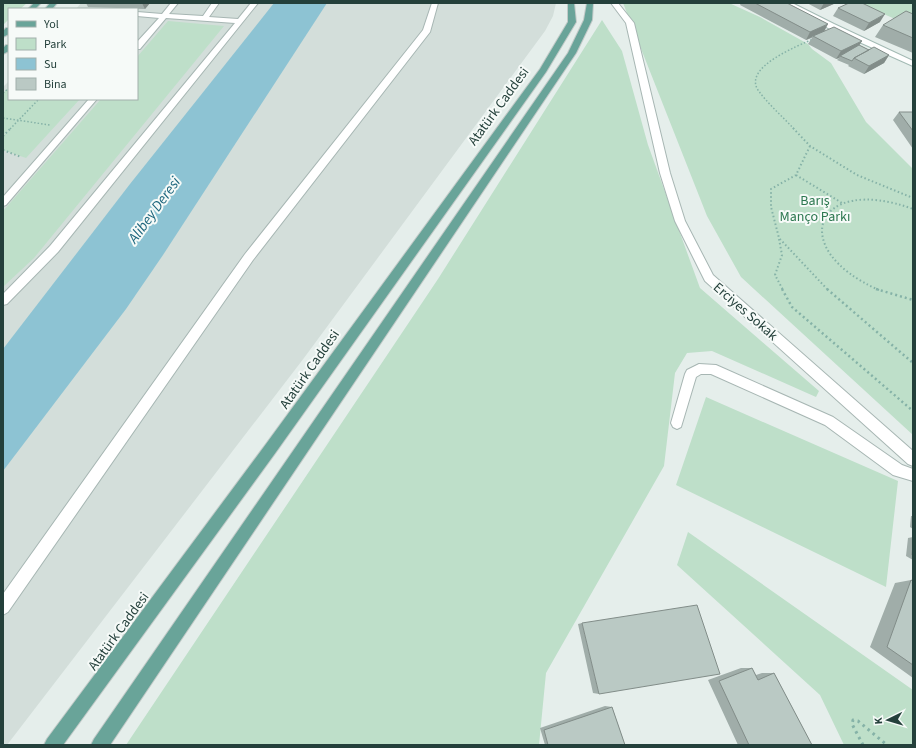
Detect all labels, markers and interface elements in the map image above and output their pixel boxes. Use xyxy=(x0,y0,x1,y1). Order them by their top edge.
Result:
legend xyxy=(8,8,138,100)
text: Yol xyxy=(43,16,59,33)
text: Park xyxy=(44,36,66,53)
text: Su xyxy=(44,56,57,73)
street label: Atatürk Caddesi xyxy=(464,63,534,150)
text: Bina xyxy=(44,76,67,93)
water label: Alibey Deresi xyxy=(123,172,186,249)
park label: Barış Manço Parkı xyxy=(780,191,851,227)
street label: Erciyes Sokak xyxy=(709,278,782,346)
street label: Atatürk Caddesi xyxy=(275,326,345,413)
street label: Atatürk Caddesi xyxy=(84,588,154,675)
north arrow xyxy=(868,700,908,740)
text: K xyxy=(871,717,886,725)

